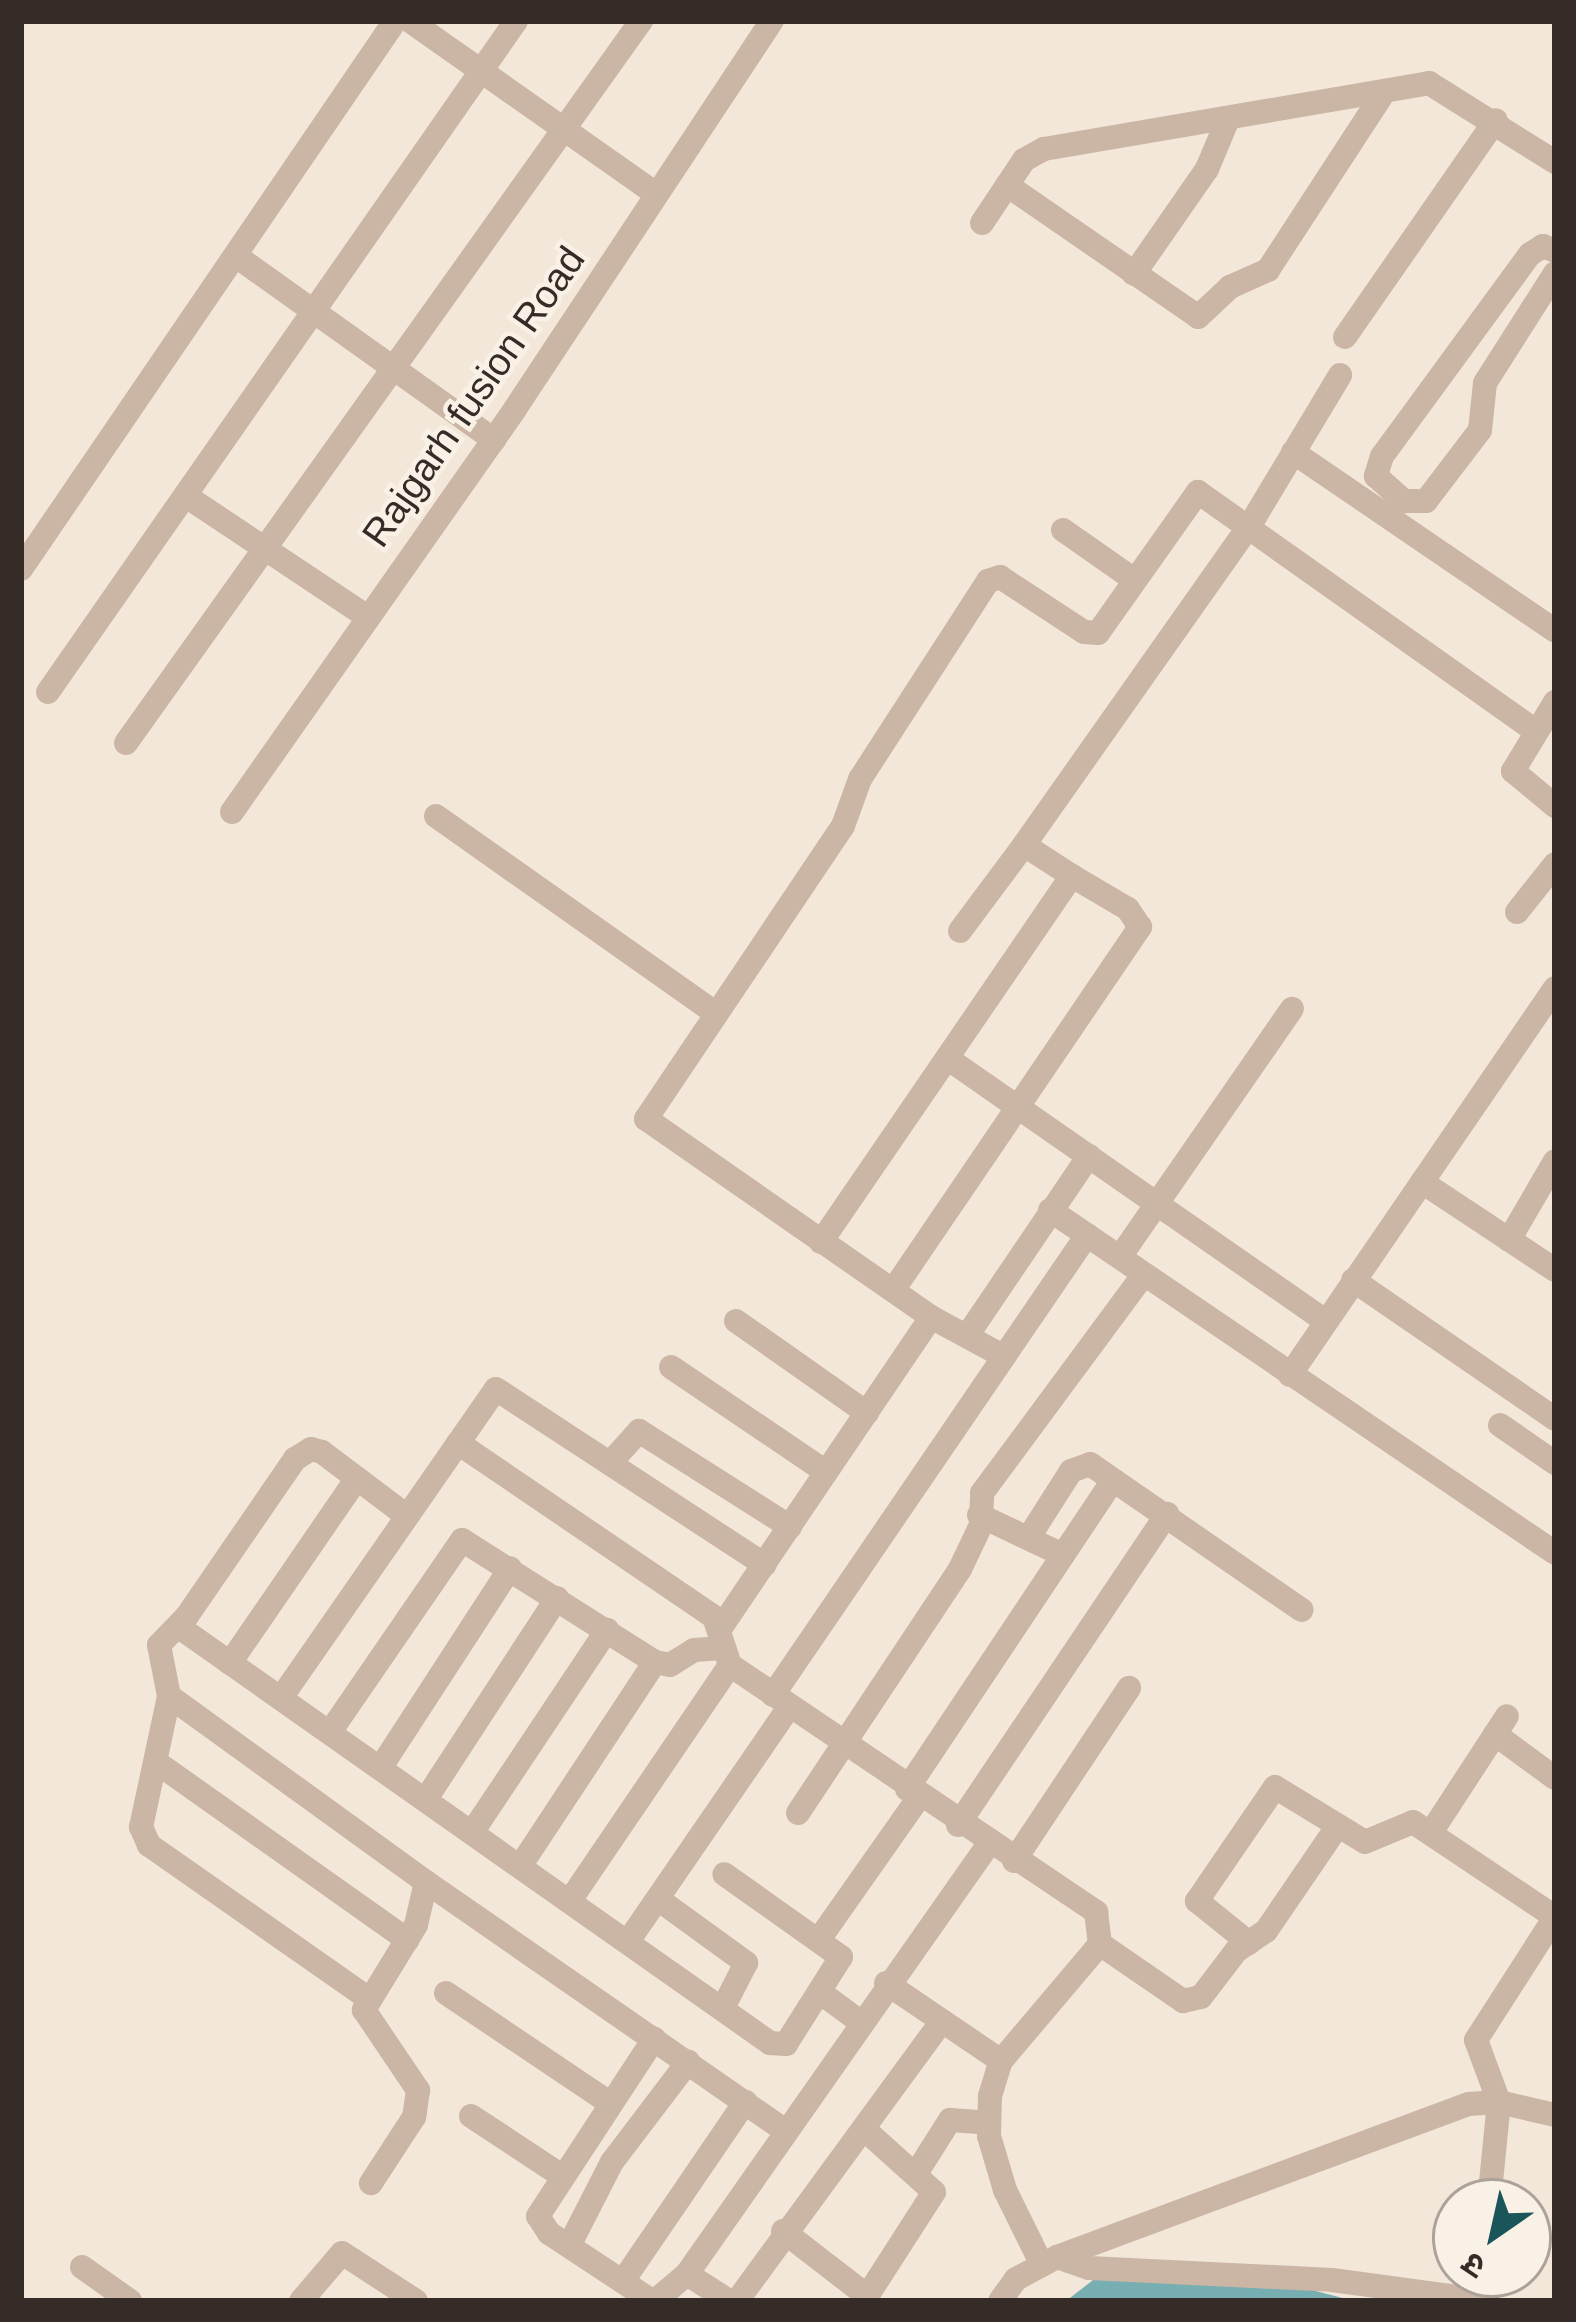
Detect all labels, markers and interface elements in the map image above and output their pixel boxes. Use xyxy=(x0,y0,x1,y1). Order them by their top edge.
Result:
street label: Rajgarh fusion Road xyxy=(353,238,595,556)
north arrow xyxy=(1432,2178,1552,2298)
text: उ xyxy=(1455,2245,1492,2287)

